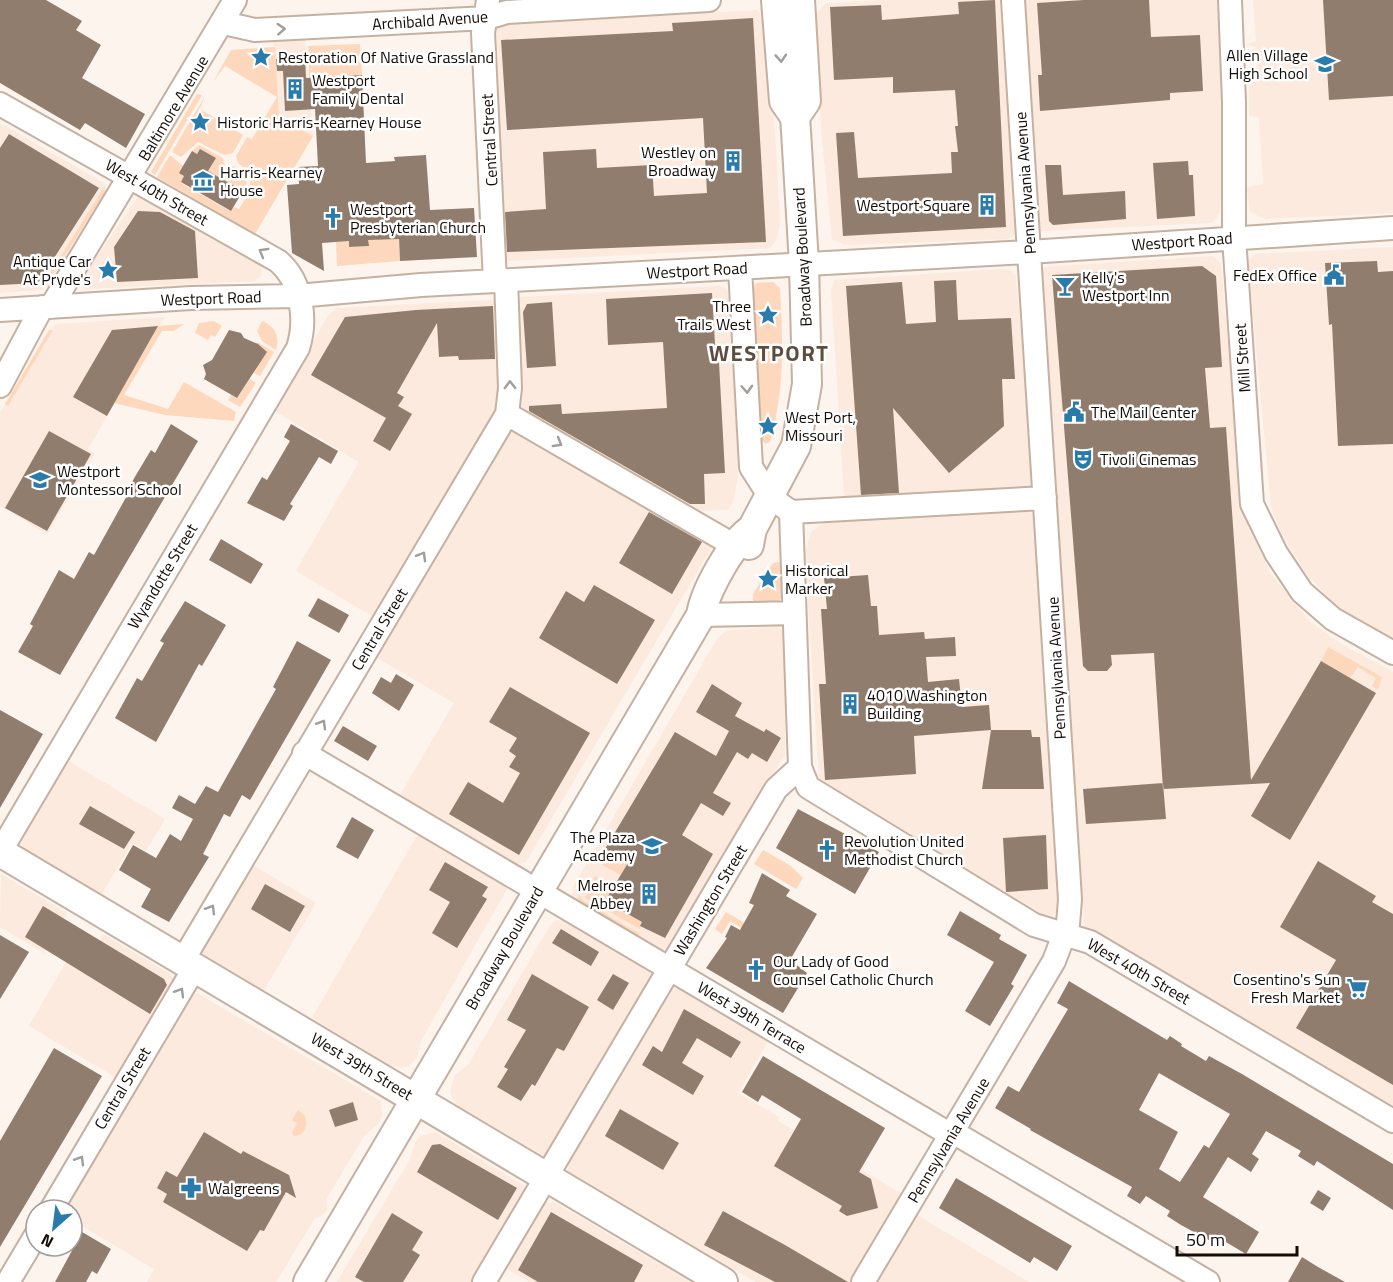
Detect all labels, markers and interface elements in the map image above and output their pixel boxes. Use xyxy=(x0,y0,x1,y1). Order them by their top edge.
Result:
street label: Archibald Avenue xyxy=(371,4,489,36)
one-way arrow xyxy=(277,22,286,35)
place label: Allen Village High School xyxy=(1226,43,1308,85)
place icon: Restoration Of Native Grassland xyxy=(249,45,273,69)
place label: Restoration Of Native Grassland xyxy=(278,45,494,69)
street label: Baltimore Avenue xyxy=(132,51,214,165)
school or university icon: Allen Village High School xyxy=(1313,52,1337,76)
one-way arrow xyxy=(774,54,787,63)
place label: Westport Family Dental xyxy=(312,68,404,110)
building icon: Westport Family Dental xyxy=(283,77,307,101)
street label: Central Street xyxy=(475,93,503,187)
place icon: Historic Harris-Kearney House xyxy=(188,110,212,134)
place label: Historic Harris-Kearney House xyxy=(217,110,421,134)
street label: Pennsylvania Avenue xyxy=(1008,111,1042,255)
place label: Westley on Broadway xyxy=(641,140,716,182)
building icon: Westley on Broadway xyxy=(721,149,745,173)
street label: West 40th Street xyxy=(101,153,213,231)
place label: Harris-Kearney House xyxy=(220,160,323,202)
museum icon: Harris-Kearney House xyxy=(191,169,215,193)
street label: Broadway Boulevard xyxy=(786,187,818,327)
place label: Westport Square xyxy=(856,193,970,217)
building icon: Westport Square xyxy=(975,193,999,217)
place label: Westport Presbyterian Church xyxy=(350,197,486,239)
church icon: Westport Presbyterian Church xyxy=(321,206,345,230)
street label: Westport Road xyxy=(1131,225,1233,257)
one-way arrow xyxy=(258,248,269,260)
place label: Antique Car At Pryde's xyxy=(13,249,91,291)
street label: Westport Road xyxy=(646,255,748,285)
place icon: Antique Car At Pryde's xyxy=(96,258,120,282)
place label: FedEx Office xyxy=(1233,263,1317,287)
public building icon: FedEx Office xyxy=(1322,263,1346,287)
place label: Kelly's Westport Inn xyxy=(1082,265,1170,307)
bar icon: Kelly's Westport Inn xyxy=(1053,274,1077,298)
street label: Westport Road xyxy=(160,284,262,312)
place label: Three Trails West xyxy=(677,294,751,336)
place icon: Three Trails West xyxy=(756,303,780,327)
street label: Mill Street xyxy=(1228,322,1256,393)
district label: WESTPORT xyxy=(709,336,829,370)
one-way arrow xyxy=(504,381,516,390)
one-way arrow xyxy=(740,385,753,394)
public building icon: The Mail Center xyxy=(1062,400,1086,424)
place label: The Mail Center xyxy=(1091,400,1197,424)
place label: West Port, Missouri xyxy=(785,405,856,447)
place icon: West Port, Missouri xyxy=(756,414,780,438)
one-way arrow xyxy=(552,436,562,447)
theatre icon: Tivoli Cinemas xyxy=(1071,447,1095,471)
place label: Tivoli Cinemas xyxy=(1100,447,1196,471)
place label: Westport Montessori School xyxy=(57,459,182,501)
school or university icon: Westport Montessori School xyxy=(28,468,52,492)
street label: Wyandotte Street xyxy=(121,518,203,633)
one-way arrow xyxy=(415,552,426,562)
place label: Historical Marker xyxy=(785,558,849,600)
place icon: Historical Marker xyxy=(756,567,780,591)
street label: Central Street xyxy=(345,583,413,675)
street label: Pennsylvania Avenue xyxy=(1040,596,1072,740)
place label: 4010 Washington Building xyxy=(867,683,987,725)
building icon: 4010 Washington Building xyxy=(838,692,862,716)
one-way arrow xyxy=(314,720,326,730)
place label: The Plaza Academy xyxy=(570,825,635,867)
place label: Revolution United Methodist Church xyxy=(844,829,964,871)
school or university icon: The Plaza Academy xyxy=(640,834,664,858)
church icon: Revolution United Methodist Church xyxy=(815,838,839,862)
street label: Washington Street xyxy=(667,840,753,960)
place label: Melrose Abbey xyxy=(578,873,632,915)
street label: Broadway Boulevard xyxy=(459,882,549,1014)
building icon: Melrose Abbey xyxy=(637,882,661,906)
one-way arrow xyxy=(204,905,216,915)
street label: West 40th Street xyxy=(1083,932,1195,1010)
place label: Our Lady of Good Counsel Catholic Church xyxy=(773,949,934,991)
church icon: Our Lady of Good Counsel Catholic Church xyxy=(744,958,768,982)
place label: Cosentino's Sun Fresh Market xyxy=(1233,967,1340,1009)
street label: West 39th Terrace xyxy=(693,975,811,1059)
supermarket icon: Cosentino's Sun Fresh Market xyxy=(1345,976,1369,1000)
one-way arrow xyxy=(172,988,184,998)
street label: West 39th Street xyxy=(306,1026,418,1106)
street label: Central Street xyxy=(88,1042,156,1134)
street label: Pennsylvania Avenue xyxy=(901,1073,995,1207)
one-way arrow xyxy=(73,1156,85,1166)
pharmacy icon: Walgreens xyxy=(179,1176,203,1200)
place label: Walgreens xyxy=(208,1176,279,1200)
north arrow xyxy=(24,1198,84,1258)
scale bar xyxy=(1177,1219,1297,1257)
text: 50 m xyxy=(1186,1226,1225,1253)
text: N xyxy=(36,1228,57,1254)

